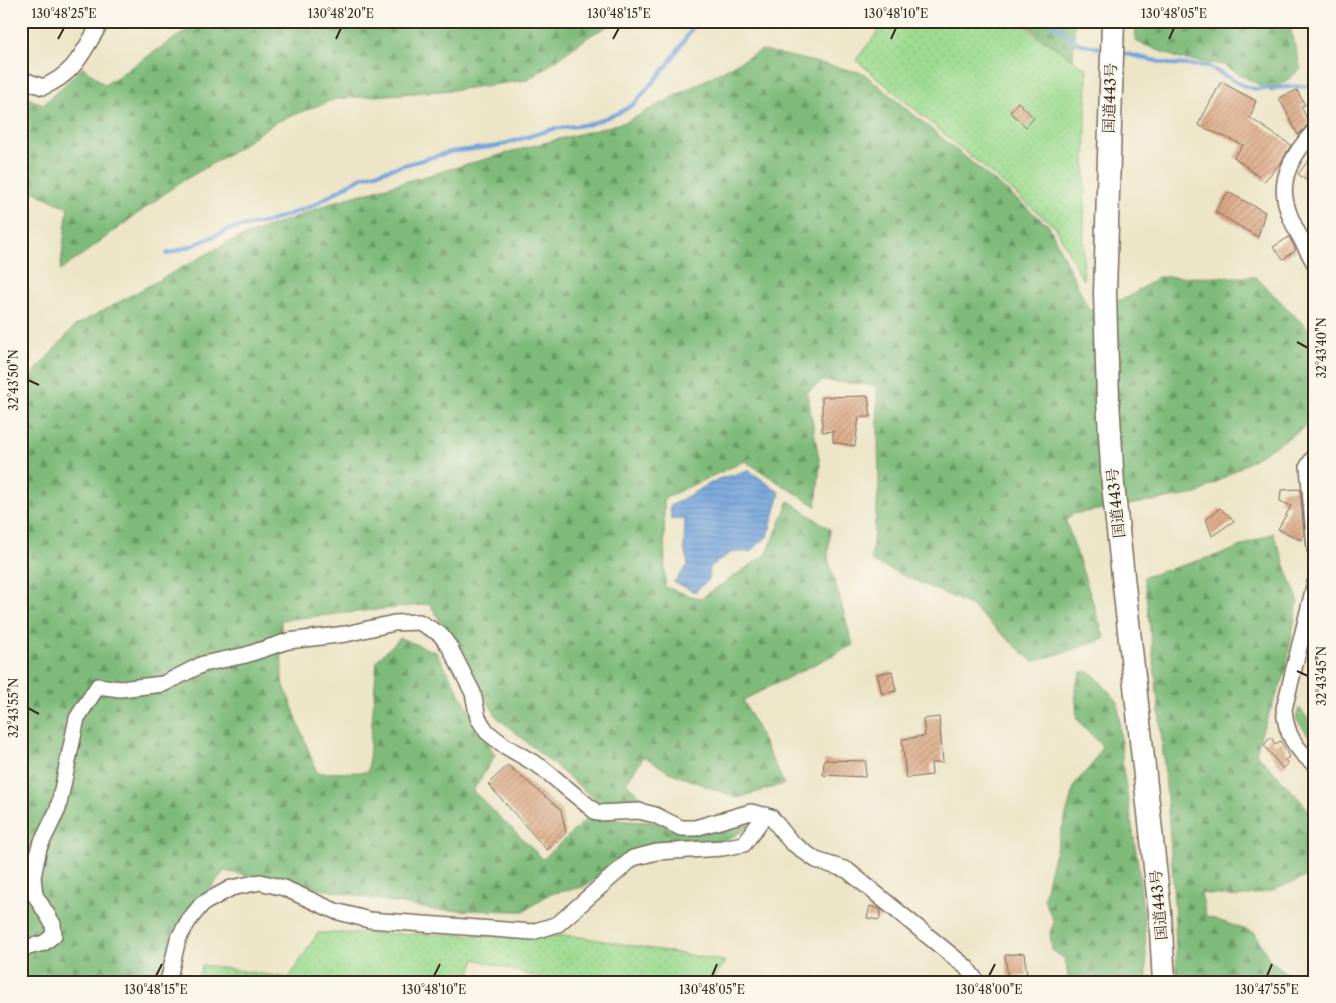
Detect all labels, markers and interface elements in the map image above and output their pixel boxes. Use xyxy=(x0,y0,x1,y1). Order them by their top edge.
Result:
text: 130°48'25"E xyxy=(31,6,97,21)
text: 130°48'20"E xyxy=(308,6,374,21)
text: 130°48'15"E xyxy=(587,6,651,21)
text: 130°48'10"E xyxy=(864,6,928,21)
text: 130°48'05"E xyxy=(1141,6,1207,21)
street label: 国道443号 xyxy=(1099,62,1120,134)
text: 32°43'40"N xyxy=(1314,317,1329,379)
text: 32°43'50"N xyxy=(6,349,21,411)
street label: 国道443号 xyxy=(1102,467,1129,539)
text: 32°43'45"N xyxy=(1314,646,1329,706)
text: 32°43'55"N xyxy=(6,678,21,738)
street label: 国道443号 xyxy=(1146,869,1171,941)
text: 130°48'15"E xyxy=(124,982,188,997)
text: 130°48'10"E xyxy=(402,982,466,997)
text: 130°48'05"E xyxy=(679,982,745,997)
text: 130°48'00"E xyxy=(956,982,1022,997)
text: 130°47'55"E xyxy=(1235,982,1299,997)

